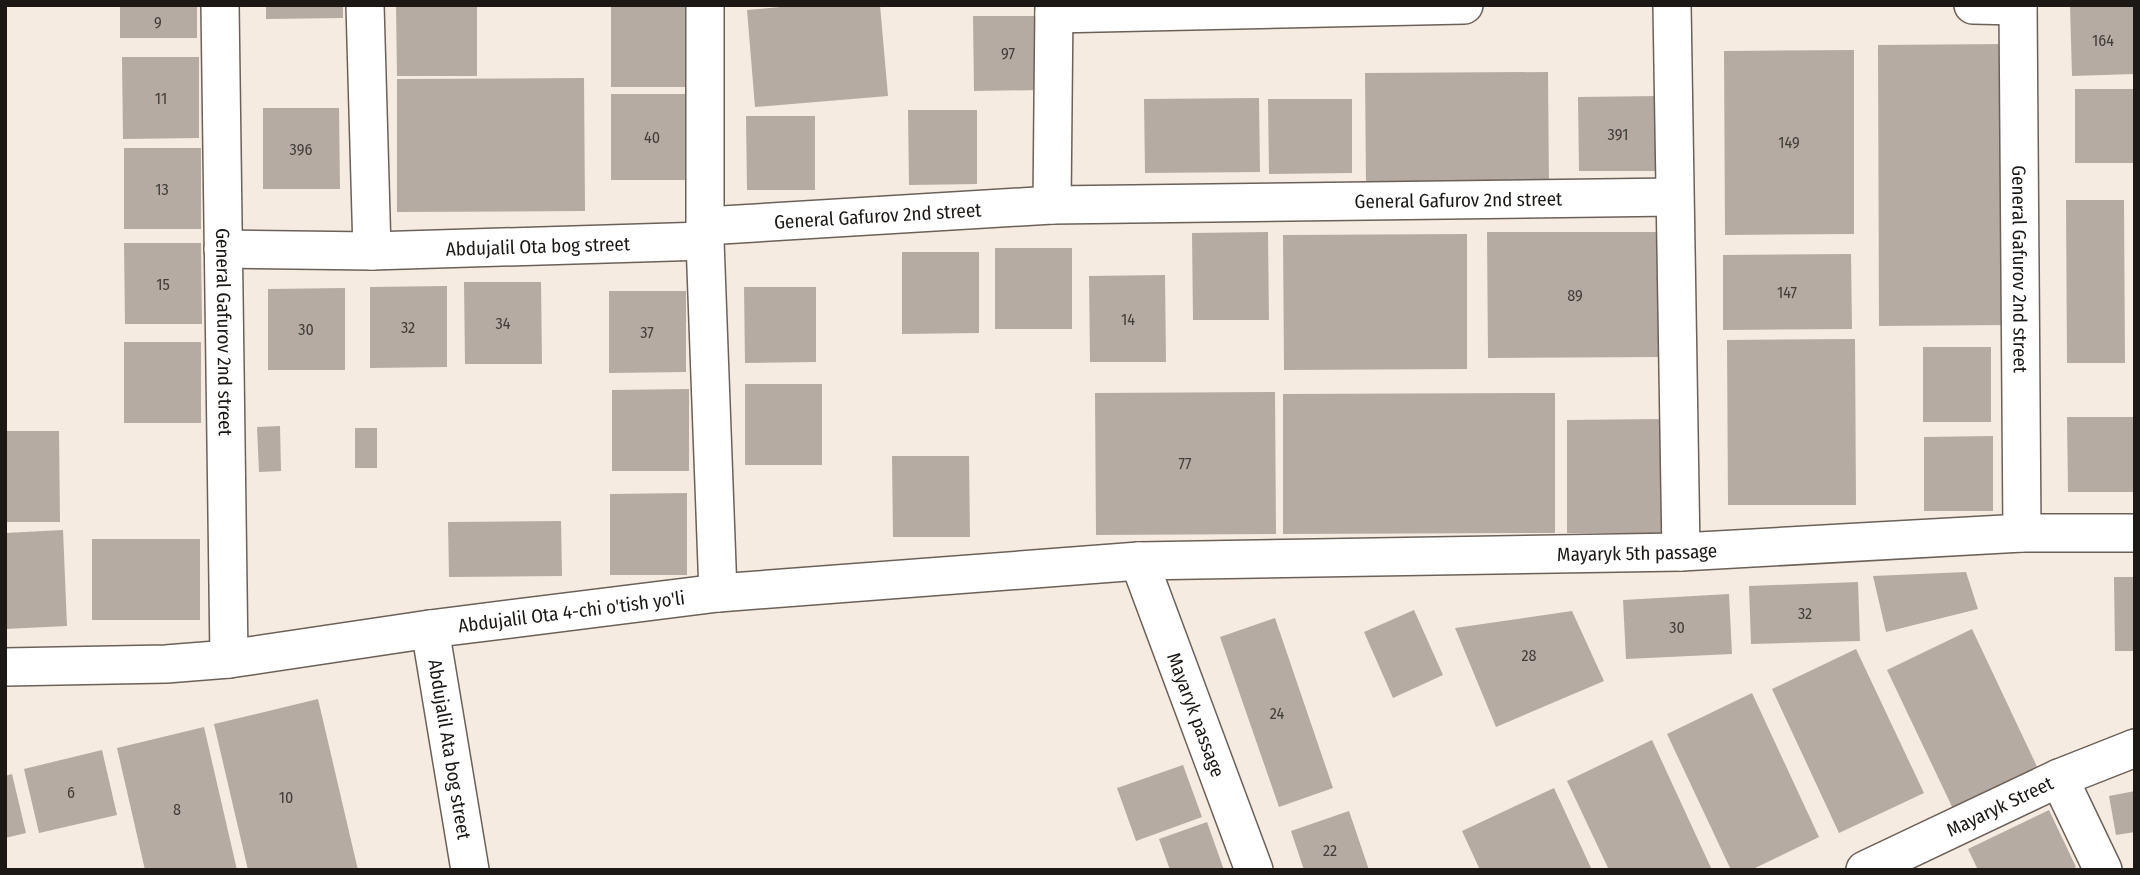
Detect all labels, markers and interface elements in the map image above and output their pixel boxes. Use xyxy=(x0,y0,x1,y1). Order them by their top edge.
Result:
house number: 9 xyxy=(154,13,162,32)
house number: 164 xyxy=(2092,31,2114,50)
house number: 97 xyxy=(1001,44,1016,63)
house number: 11 xyxy=(155,89,167,108)
house number: 391 xyxy=(1608,125,1628,144)
house number: 40 xyxy=(644,128,660,147)
house number: 149 xyxy=(1778,133,1800,152)
house number: 396 xyxy=(290,140,312,159)
street label: General Gafurov 2nd street xyxy=(2007,165,2032,374)
house number: 13 xyxy=(155,180,169,199)
street label: General Gafurov 2nd street xyxy=(1354,187,1563,213)
street label: General Gafurov 2nd street xyxy=(773,198,983,234)
street label: General Gafurov 2nd street xyxy=(211,228,237,437)
street label: Abdujalil Ota bog street xyxy=(445,232,631,261)
house number: 15 xyxy=(156,275,170,294)
house number: 147 xyxy=(1777,283,1798,302)
house number: 89 xyxy=(1567,286,1583,305)
house number: 14 xyxy=(1121,310,1135,329)
house number: 34 xyxy=(496,314,511,333)
house number: 32 xyxy=(401,318,415,337)
house number: 30 xyxy=(298,320,314,339)
house number: 37 xyxy=(640,323,654,342)
house number: 77 xyxy=(1178,454,1192,473)
street label: Mayaryk 5th passage xyxy=(1557,539,1718,566)
street label: Abdujalil Ota 4-chi o'tish yo'li xyxy=(457,586,686,637)
house number: 32 xyxy=(1798,604,1812,623)
house number: 30 xyxy=(1669,618,1685,637)
house number: 28 xyxy=(1521,646,1537,665)
street label: Mаyaryk passage xyxy=(1162,649,1229,780)
street label: Abdujalil Ata bog street xyxy=(423,658,476,842)
house number: 24 xyxy=(1270,704,1284,723)
street label: Mayaryk Street xyxy=(1943,771,2058,842)
house number: 6 xyxy=(67,783,75,802)
house number: 10 xyxy=(279,788,293,807)
house number: 8 xyxy=(173,800,181,819)
house number: 22 xyxy=(1323,841,1337,860)

